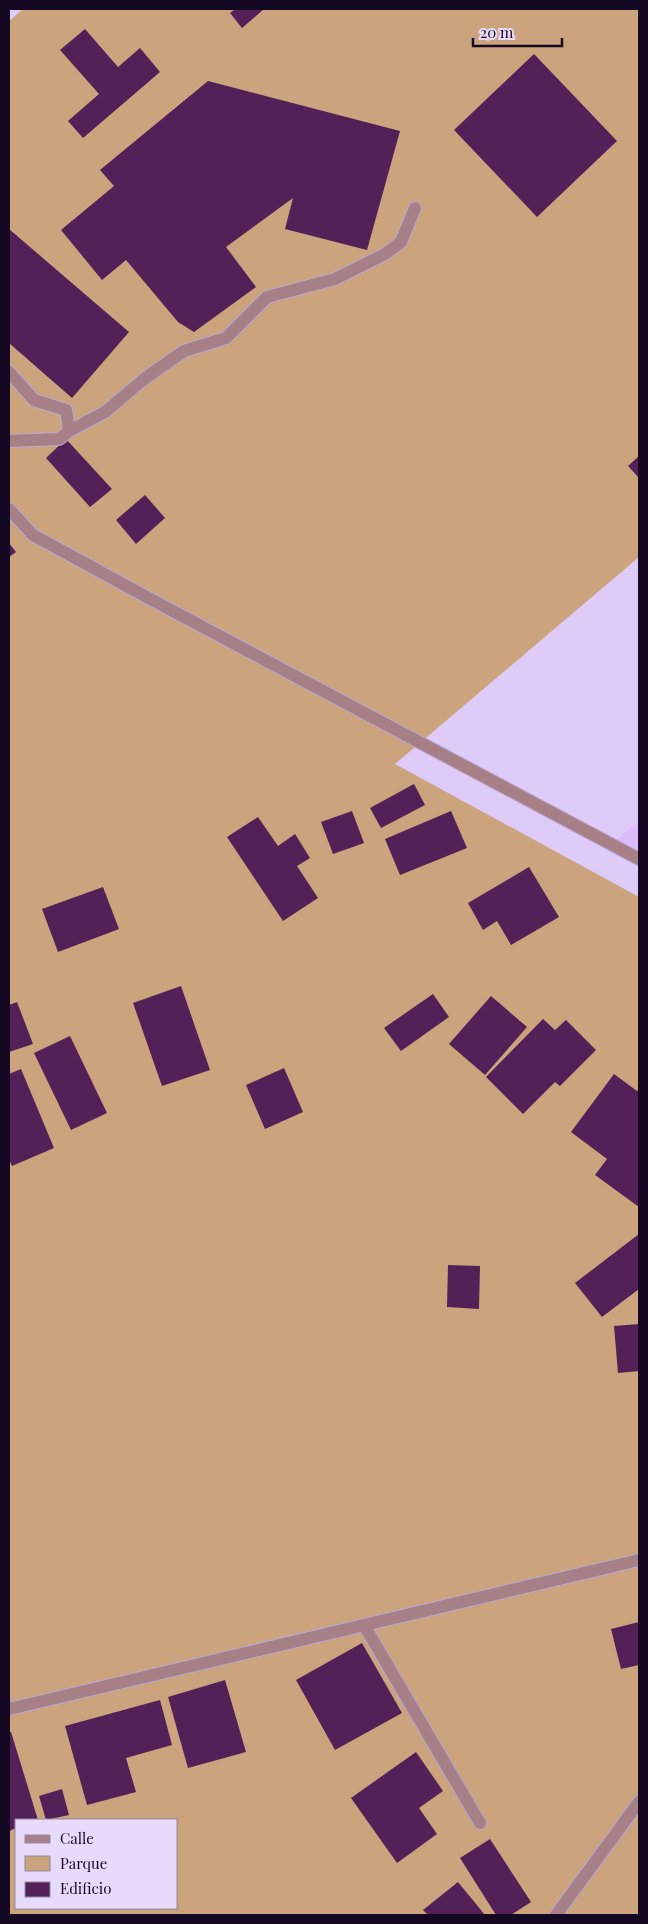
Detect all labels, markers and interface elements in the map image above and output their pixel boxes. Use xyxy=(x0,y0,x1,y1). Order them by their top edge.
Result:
scale bar xyxy=(473,15,562,47)
text: 20 m xyxy=(480,22,514,42)
legend xyxy=(15,1819,178,1909)
text: Calle xyxy=(60,1828,94,1848)
text: Parque xyxy=(60,1853,107,1873)
text: Edificio xyxy=(60,1878,111,1898)

